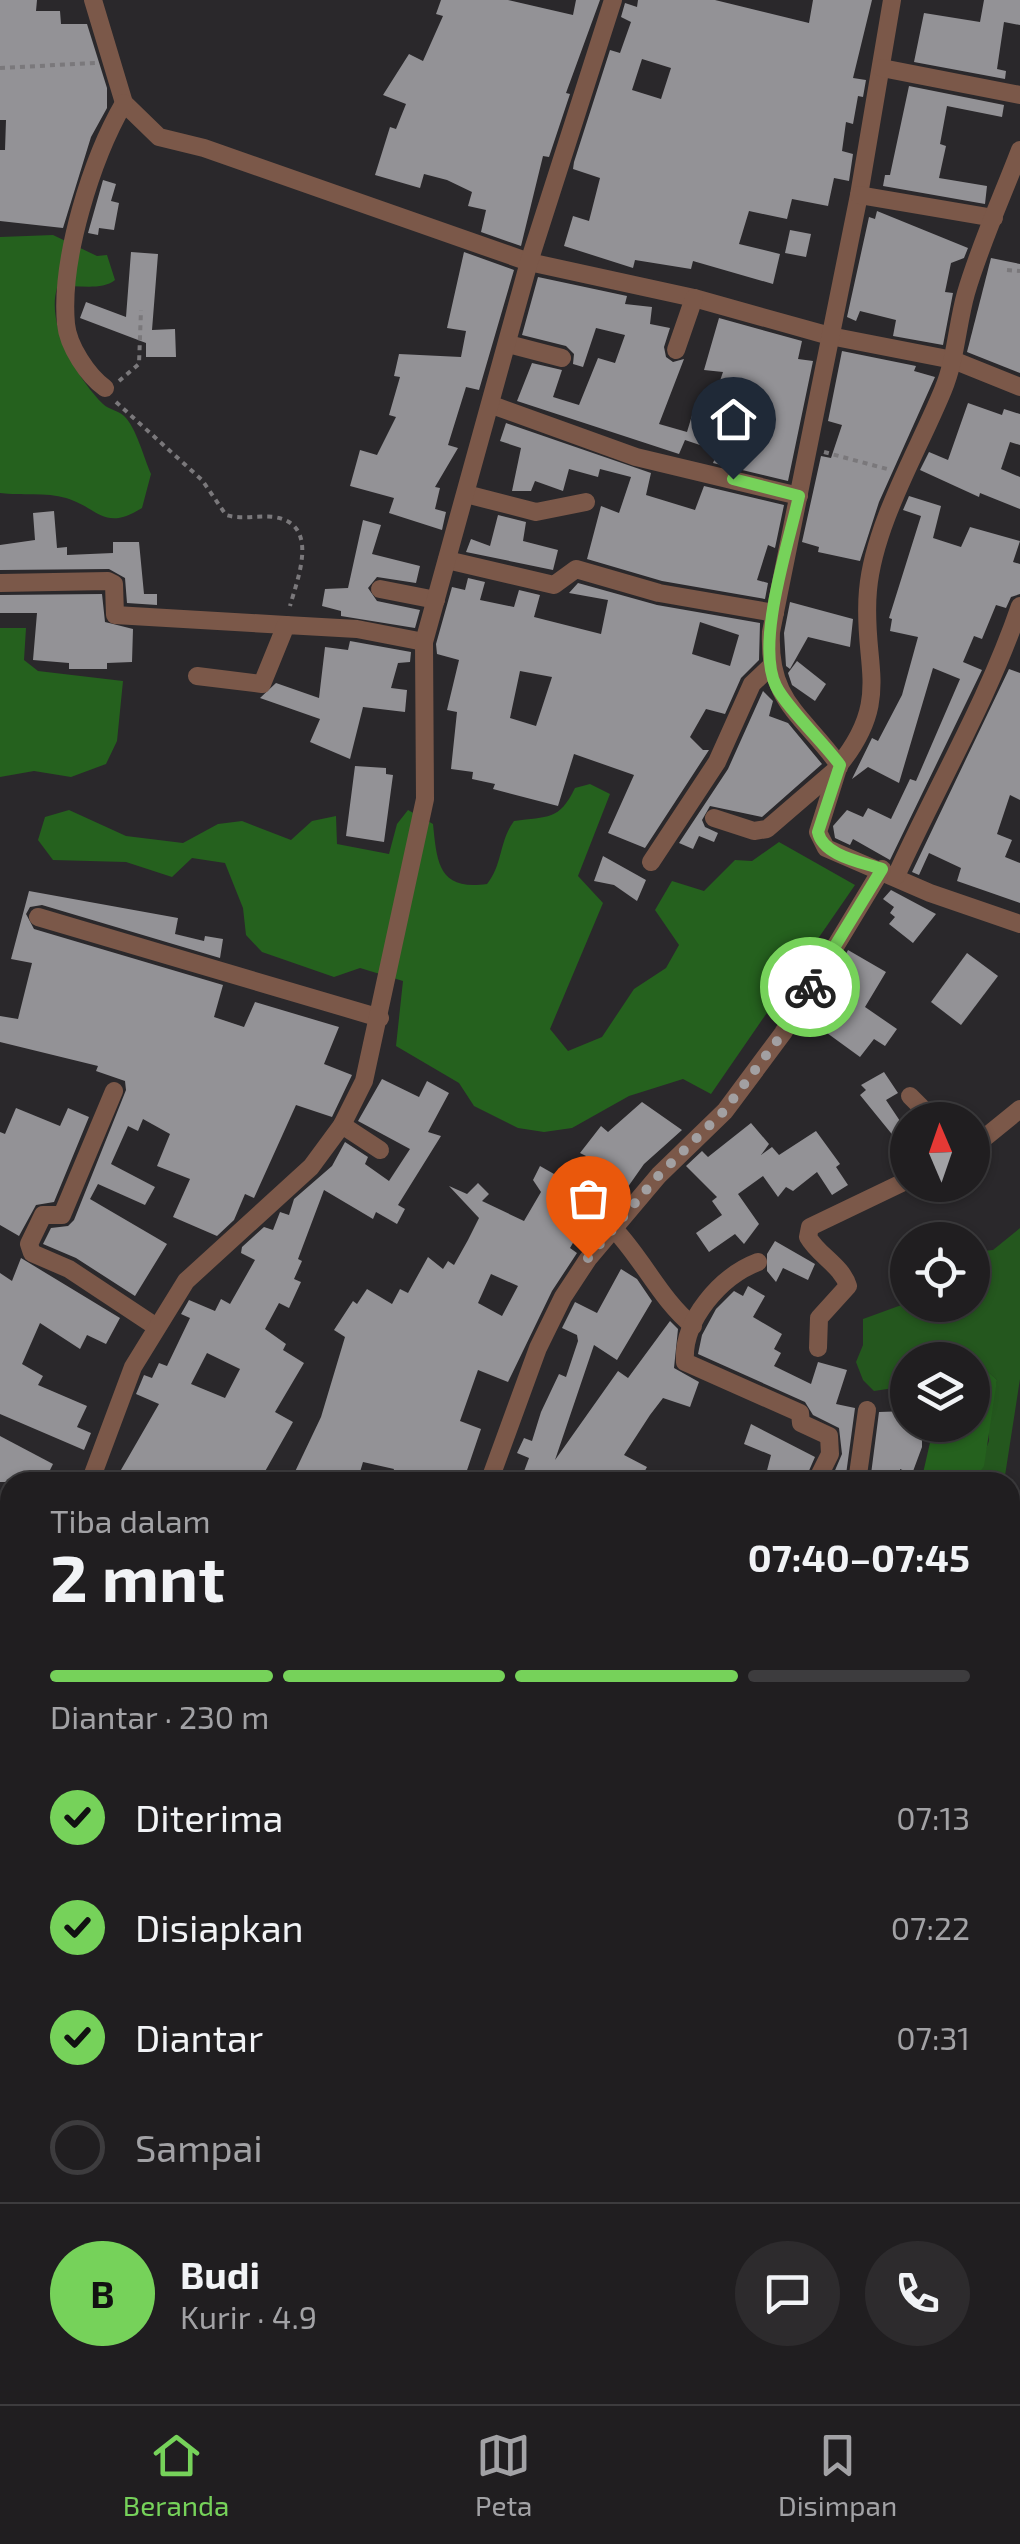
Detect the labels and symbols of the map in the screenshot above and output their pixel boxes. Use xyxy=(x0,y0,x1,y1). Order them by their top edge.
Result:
pin xyxy=(691,377,776,480)
courier xyxy=(760,937,860,1037)
north arrow xyxy=(890,1102,990,1202)
pin xyxy=(546,1156,631,1259)

